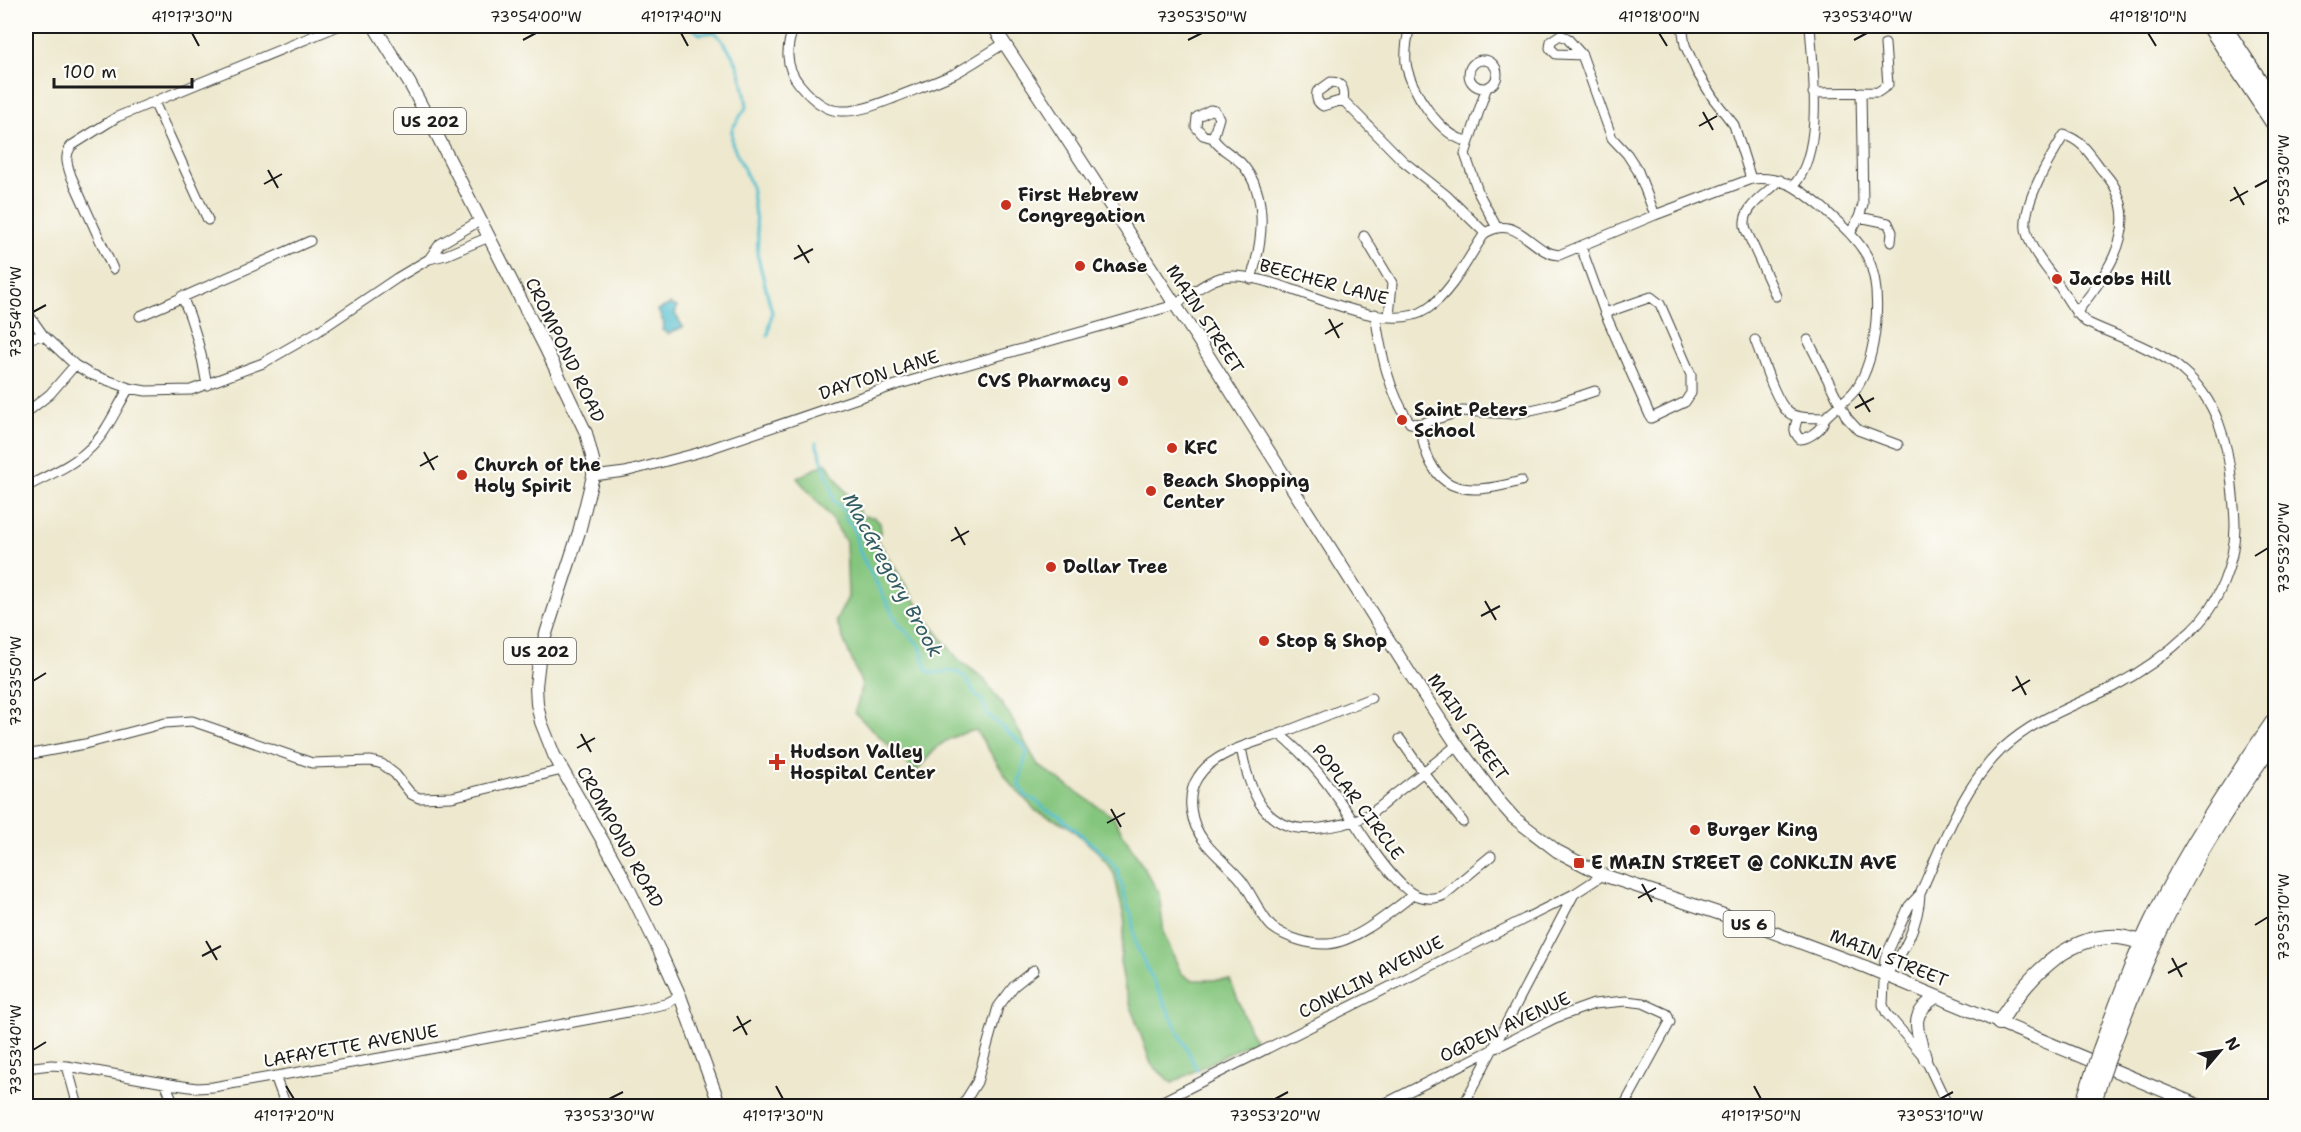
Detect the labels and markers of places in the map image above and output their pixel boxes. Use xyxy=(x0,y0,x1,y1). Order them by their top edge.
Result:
place label: First Hebrew Congregation xyxy=(1018,183,1145,228)
marker: First Hebrew Congregation xyxy=(999,198,1013,212)
place label: Chase xyxy=(1092,254,1148,278)
marker: Chase xyxy=(1073,259,1087,273)
place label: Jacobs Hill xyxy=(2069,267,2171,291)
marker: Jacobs Hill xyxy=(2050,272,2064,286)
place label: CVS Pharmacy xyxy=(977,369,1111,393)
marker: CVS Pharmacy xyxy=(1116,374,1130,388)
place label: Saint Peters School xyxy=(1414,398,1528,443)
marker: Saint Peters School xyxy=(1395,413,1409,427)
place label: KFC xyxy=(1184,436,1218,460)
marker: KFC xyxy=(1165,441,1179,455)
place label: Church of the Holy Spirit xyxy=(474,453,601,498)
marker: Church of the Holy Spirit xyxy=(455,468,469,482)
place label: Beach Shopping Center xyxy=(1163,469,1310,514)
marker: Beach Shopping Center xyxy=(1144,484,1158,498)
place label: Dollar Tree xyxy=(1063,555,1168,579)
marker: Dollar Tree xyxy=(1044,560,1058,574)
place label: Stop & Shop xyxy=(1276,629,1387,653)
marker: Stop & Shop xyxy=(1257,634,1271,648)
place label: Hudson Valley Hospital Center xyxy=(790,740,936,785)
marker: Hudson Valley Hospital Center xyxy=(768,753,786,771)
place label: Burger King xyxy=(1707,818,1818,842)
marker: Burger King xyxy=(1688,823,1702,837)
place label: E MAIN STREET @ CONKLIN AVE xyxy=(1591,851,1897,875)
marker: E MAIN STREET @ CONKLIN AVE xyxy=(1572,856,1586,870)

